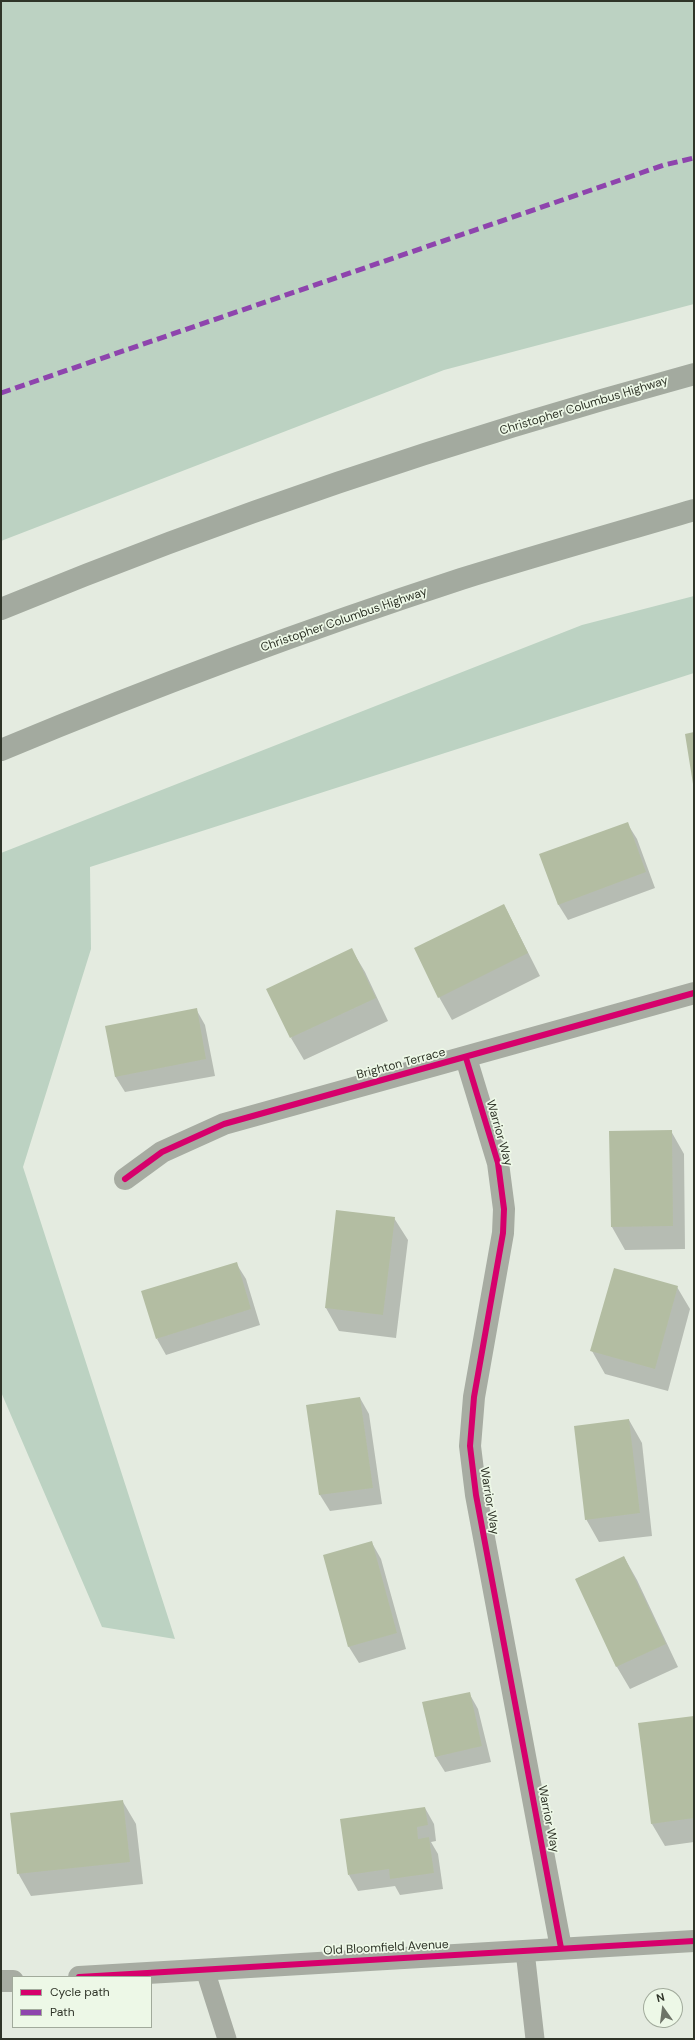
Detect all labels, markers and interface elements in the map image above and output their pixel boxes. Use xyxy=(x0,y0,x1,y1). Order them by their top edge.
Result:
street label: Christopher Columbus Highway xyxy=(498,373,670,439)
street label: Christopher Columbus Highway xyxy=(259,585,429,655)
street label: Brighton Terrace xyxy=(355,1045,447,1083)
street label: Warrior Way xyxy=(483,1098,515,1168)
street label: Warrior Way xyxy=(477,1466,501,1536)
street label: Warrior Way xyxy=(534,1784,562,1854)
street label: Old Bloomfield Avenue xyxy=(323,1938,449,1958)
legend xyxy=(12,1976,152,2028)
text: Cycle path xyxy=(50,1984,110,2000)
north arrow xyxy=(643,1988,683,2028)
text: N xyxy=(655,1990,666,2005)
text: Path xyxy=(50,2004,75,2020)

